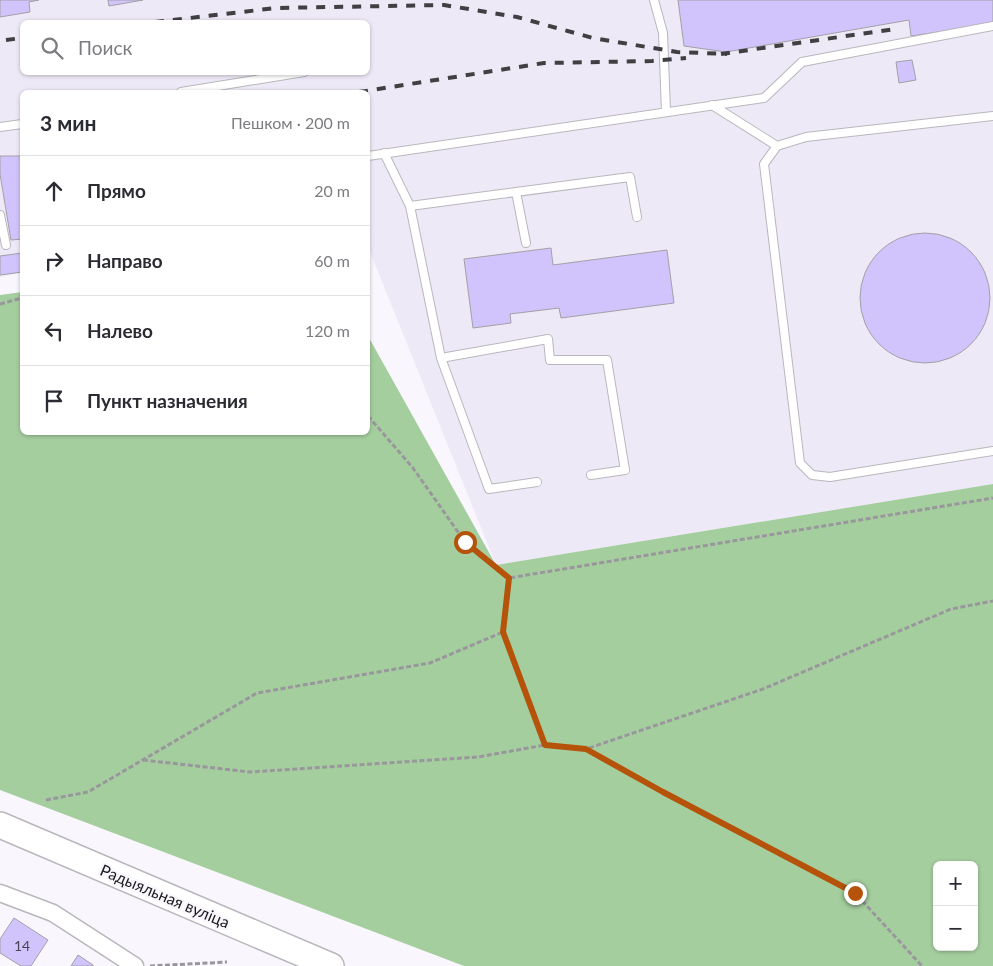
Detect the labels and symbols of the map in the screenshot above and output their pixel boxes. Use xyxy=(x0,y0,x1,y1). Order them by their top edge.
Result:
route start xyxy=(454,531,477,554)
street label: Радыяльная вуліца xyxy=(98,860,233,931)
route end xyxy=(844,882,867,905)
house number: 14 xyxy=(14,937,30,954)

